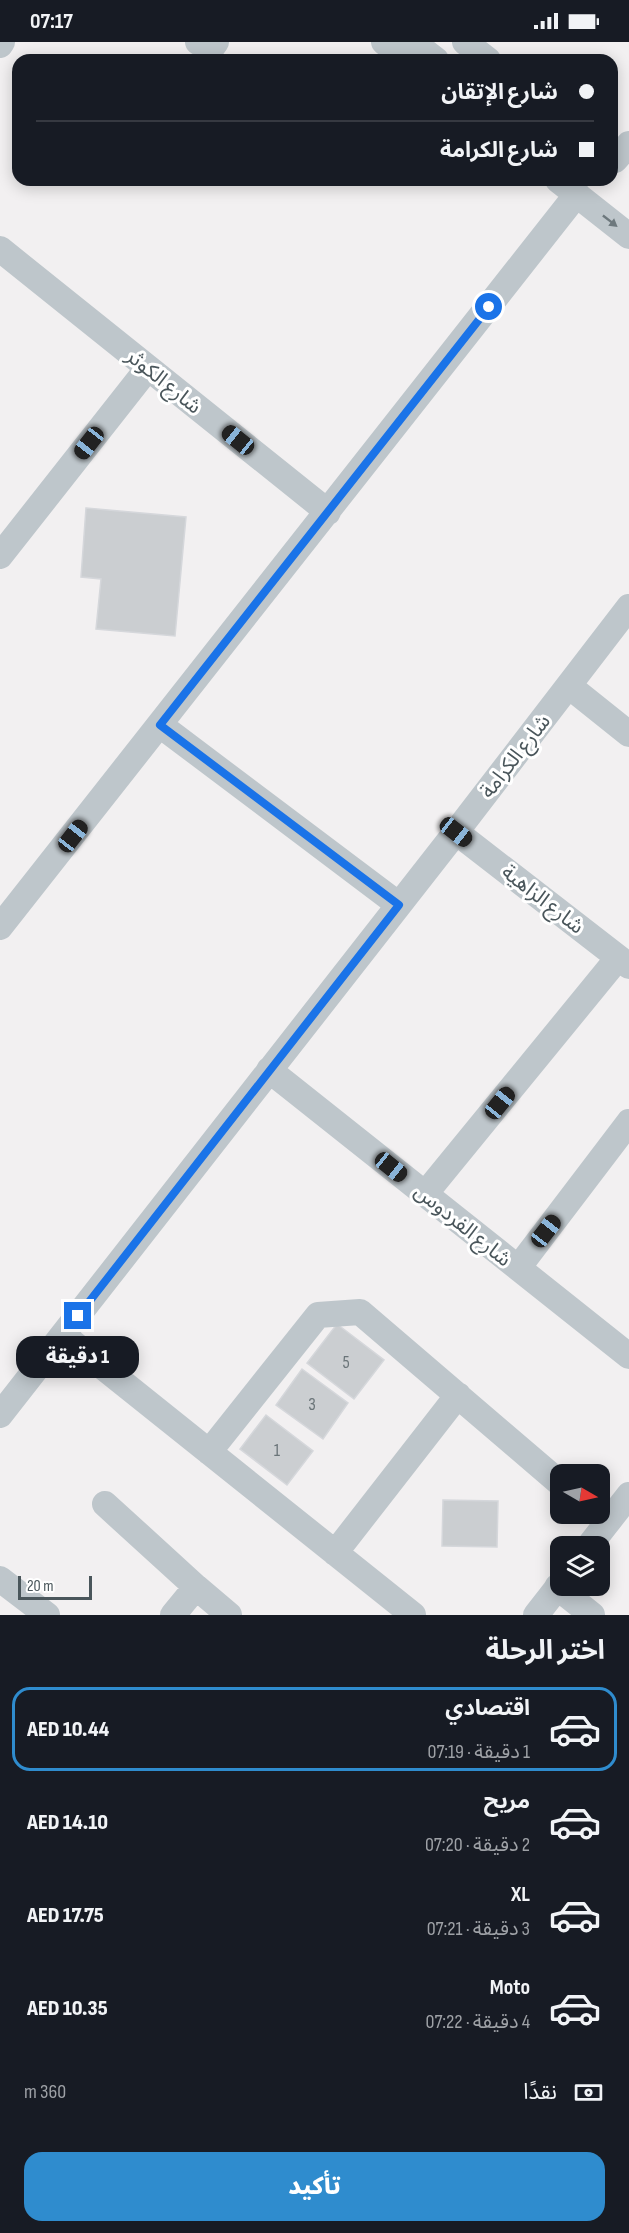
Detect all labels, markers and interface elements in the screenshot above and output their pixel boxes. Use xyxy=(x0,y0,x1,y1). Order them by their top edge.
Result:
text: 07:17 xyxy=(30,8,73,35)
text: شارع الإتقان xyxy=(441,79,558,106)
text: شارع الكرامة xyxy=(440,137,558,164)
one-way arrow xyxy=(602,214,618,227)
route start xyxy=(475,293,502,320)
street label: شارع الكوثر xyxy=(119,343,206,421)
car xyxy=(218,422,258,458)
car xyxy=(71,423,107,463)
street label: شارع الكرامة xyxy=(475,709,557,804)
car xyxy=(436,814,476,850)
car xyxy=(55,816,91,856)
street label: شارع الزاهية xyxy=(495,859,589,941)
car xyxy=(482,1083,518,1123)
car xyxy=(371,1149,411,1185)
street label: شارع الفردوس xyxy=(408,1179,516,1274)
car xyxy=(528,1211,564,1251)
route end xyxy=(64,1302,91,1329)
callout: 1 دقيقة xyxy=(16,1337,140,1379)
text: 1 دقيقة xyxy=(46,1345,109,1369)
house number: 5 xyxy=(342,1352,350,1373)
house number: 3 xyxy=(308,1394,316,1415)
house number: 1 xyxy=(274,1440,281,1461)
north arrow xyxy=(550,1464,610,1524)
map controls xyxy=(550,1464,610,1596)
button: layers xyxy=(550,1536,610,1596)
scale bar xyxy=(18,1573,92,1600)
text: 20 m xyxy=(27,1577,54,1596)
text: اختر الرحلة xyxy=(485,1635,605,1667)
text: اقتصادي xyxy=(445,1695,530,1722)
icon: car xyxy=(548,1702,602,1756)
text: AED 10.44 xyxy=(27,1716,109,1743)
text: 1 دقيقة · 07:19 xyxy=(428,1740,530,1764)
text: مريح xyxy=(484,1788,530,1815)
icon: car xyxy=(548,1795,602,1849)
text: AED 14.10 xyxy=(27,1809,108,1836)
text: 2 دقيقة · 07:20 xyxy=(425,1833,530,1857)
text: XL xyxy=(511,1881,530,1908)
icon: car xyxy=(548,1888,602,1942)
text: AED 17.75 xyxy=(27,1902,104,1929)
text: 3 دقيقة · 07:21 xyxy=(427,1917,530,1941)
text: Moto xyxy=(490,1974,530,2001)
icon: car xyxy=(548,1981,602,2035)
text: AED 10.35 xyxy=(27,1995,108,2022)
text: 4 دقيقة · 07:22 xyxy=(426,2010,530,2034)
icon: cash xyxy=(572,2076,605,2109)
text: نقدًا xyxy=(523,2079,557,2106)
text: 360 m xyxy=(24,2080,66,2104)
button: تأكيد xyxy=(24,2152,605,2221)

